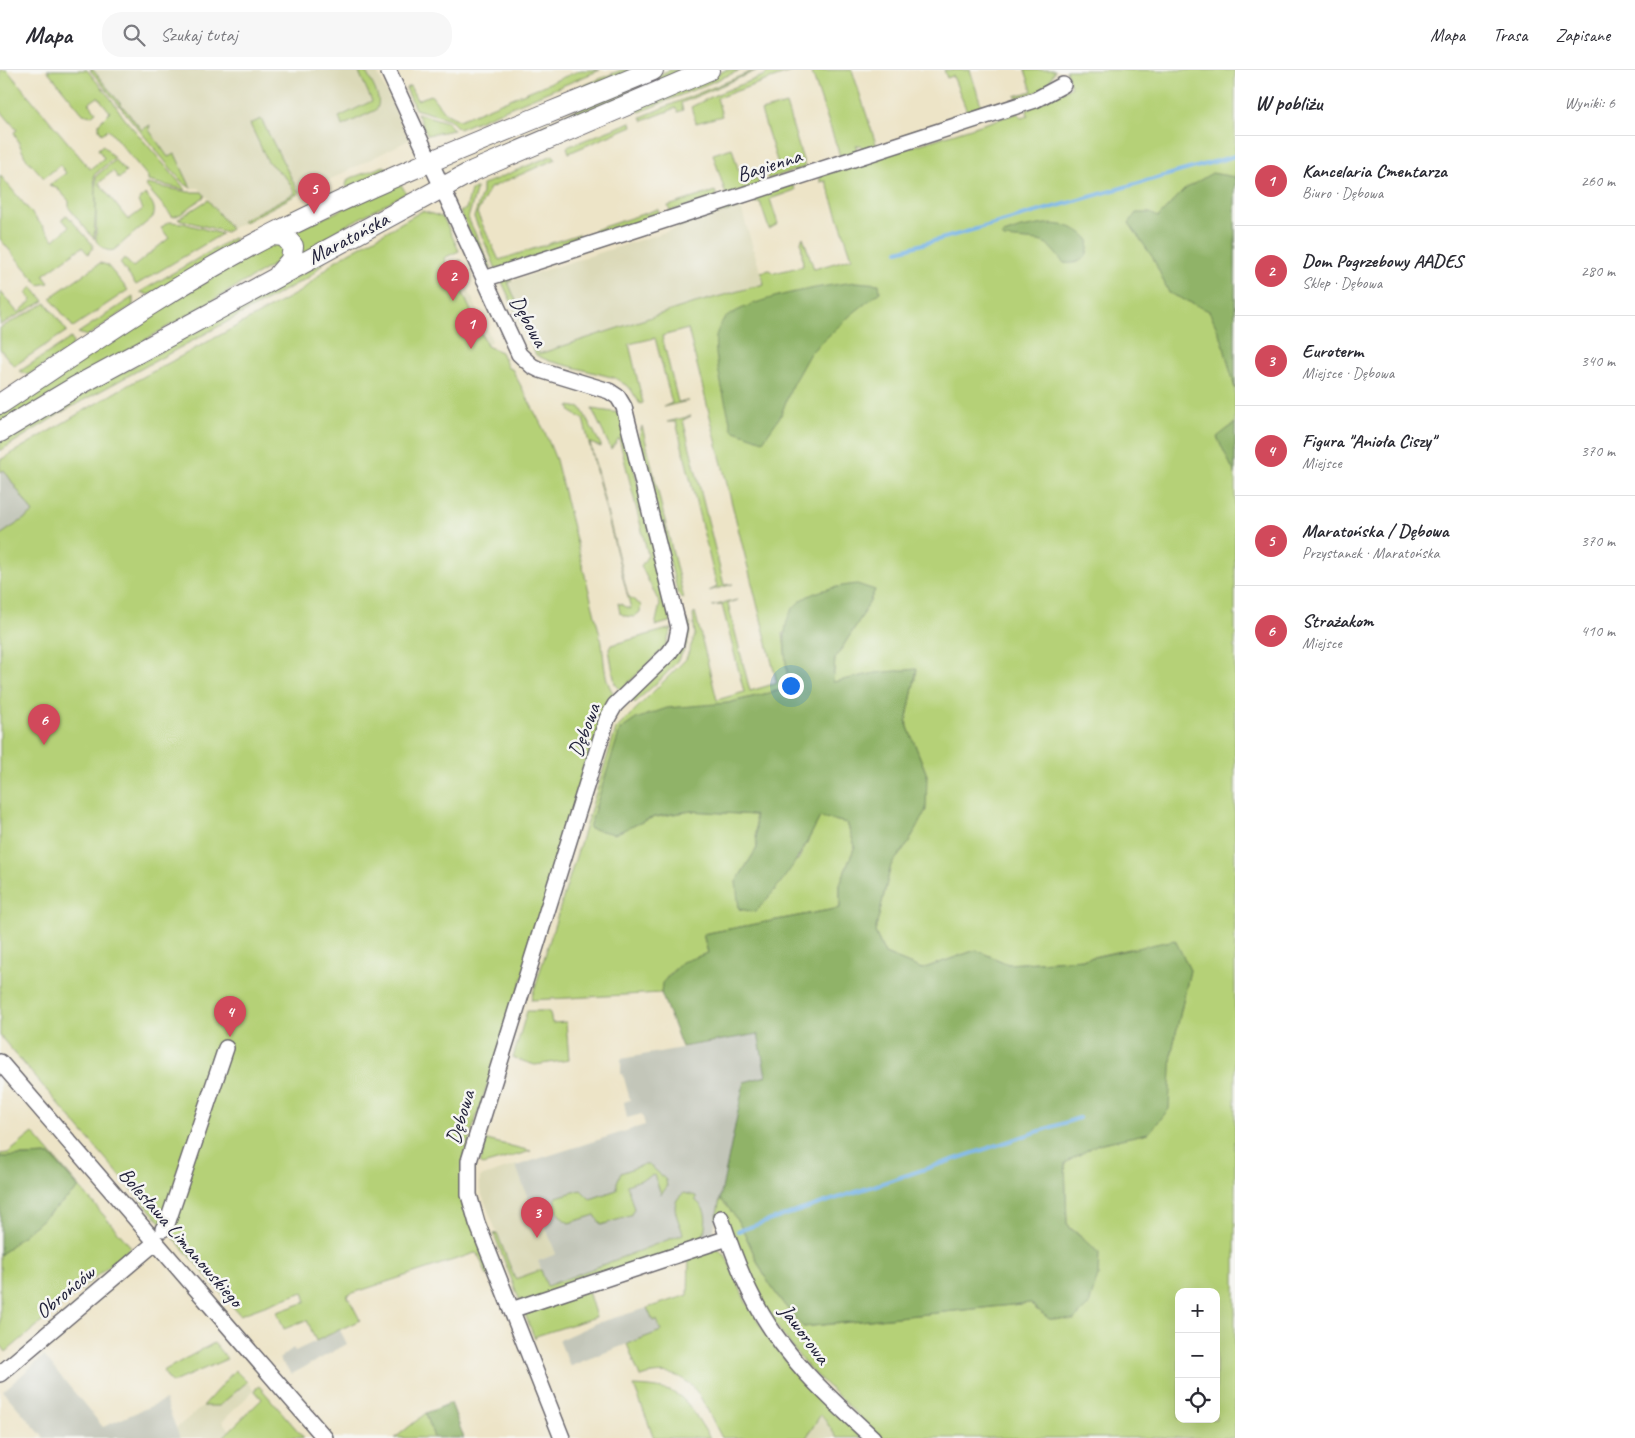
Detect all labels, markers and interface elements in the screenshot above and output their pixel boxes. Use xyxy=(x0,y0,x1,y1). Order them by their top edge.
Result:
search box xyxy=(102,12,452,57)
text: Mapa xyxy=(25,20,72,50)
icon: search xyxy=(120,21,148,49)
text: Szukaj tutaj xyxy=(160,23,238,47)
text: Mapa xyxy=(1430,24,1465,46)
text: Trasa xyxy=(1493,24,1527,46)
text: Zapisane xyxy=(1555,24,1610,46)
text: W pobliżu xyxy=(1255,90,1322,116)
text: Wyniki: 6 xyxy=(1564,93,1615,113)
street label: Bagienna xyxy=(733,142,806,188)
text: Kancelaria Cmentarza xyxy=(1302,159,1447,183)
text: 1 xyxy=(1267,171,1275,191)
text: 260 m xyxy=(1581,171,1615,191)
pin: 5 xyxy=(298,173,330,214)
text: Biuro · Dębowa xyxy=(1302,183,1383,203)
street label: Maratońska xyxy=(303,205,395,270)
text: Dom Pogrzebowy AADES xyxy=(1302,249,1463,273)
pin: 2 xyxy=(437,260,469,301)
text: 2 xyxy=(1267,261,1275,281)
text: 280 m xyxy=(1581,261,1615,281)
text: Sklep · Dębowa xyxy=(1302,273,1382,293)
street label: Dębowa xyxy=(504,291,554,353)
pin: 1 xyxy=(455,308,487,349)
text: Euroterm xyxy=(1302,339,1363,363)
text: 3 xyxy=(1267,351,1275,371)
text: 340 m xyxy=(1581,351,1615,371)
text: Miejsce · Dębowa xyxy=(1302,363,1394,383)
text: Figura "Anioła Ciszy" xyxy=(1302,429,1435,453)
text: 4 xyxy=(1267,441,1275,461)
text: 370 m xyxy=(1581,441,1615,461)
text: Miejsce xyxy=(1302,453,1342,473)
text: Maratońska / Dębowa xyxy=(1302,519,1449,543)
text: 5 xyxy=(1268,531,1274,551)
text: 370 m xyxy=(1581,531,1615,551)
text: Przystanek · Maratońska xyxy=(1302,543,1440,563)
text: Strażakom xyxy=(1302,609,1373,633)
text: 6 xyxy=(1267,621,1275,641)
text: 410 m xyxy=(1581,621,1615,641)
text: Miejsce xyxy=(1302,633,1342,653)
your location xyxy=(778,673,804,699)
street label: Dębowa xyxy=(562,698,607,760)
pin: 6 xyxy=(28,704,60,745)
pin: 4 xyxy=(214,996,246,1037)
street label: Dębowa xyxy=(440,1085,481,1147)
street label: Bolesława Limanowskiego xyxy=(113,1162,251,1314)
pin: 3 xyxy=(521,1197,553,1238)
street label: Obrońców xyxy=(30,1258,102,1324)
map controls xyxy=(1175,1288,1220,1423)
button: + xyxy=(1175,1288,1220,1333)
street label: Jaworowa xyxy=(773,1298,837,1371)
button: − xyxy=(1175,1333,1220,1378)
button: locate xyxy=(1175,1378,1220,1423)

